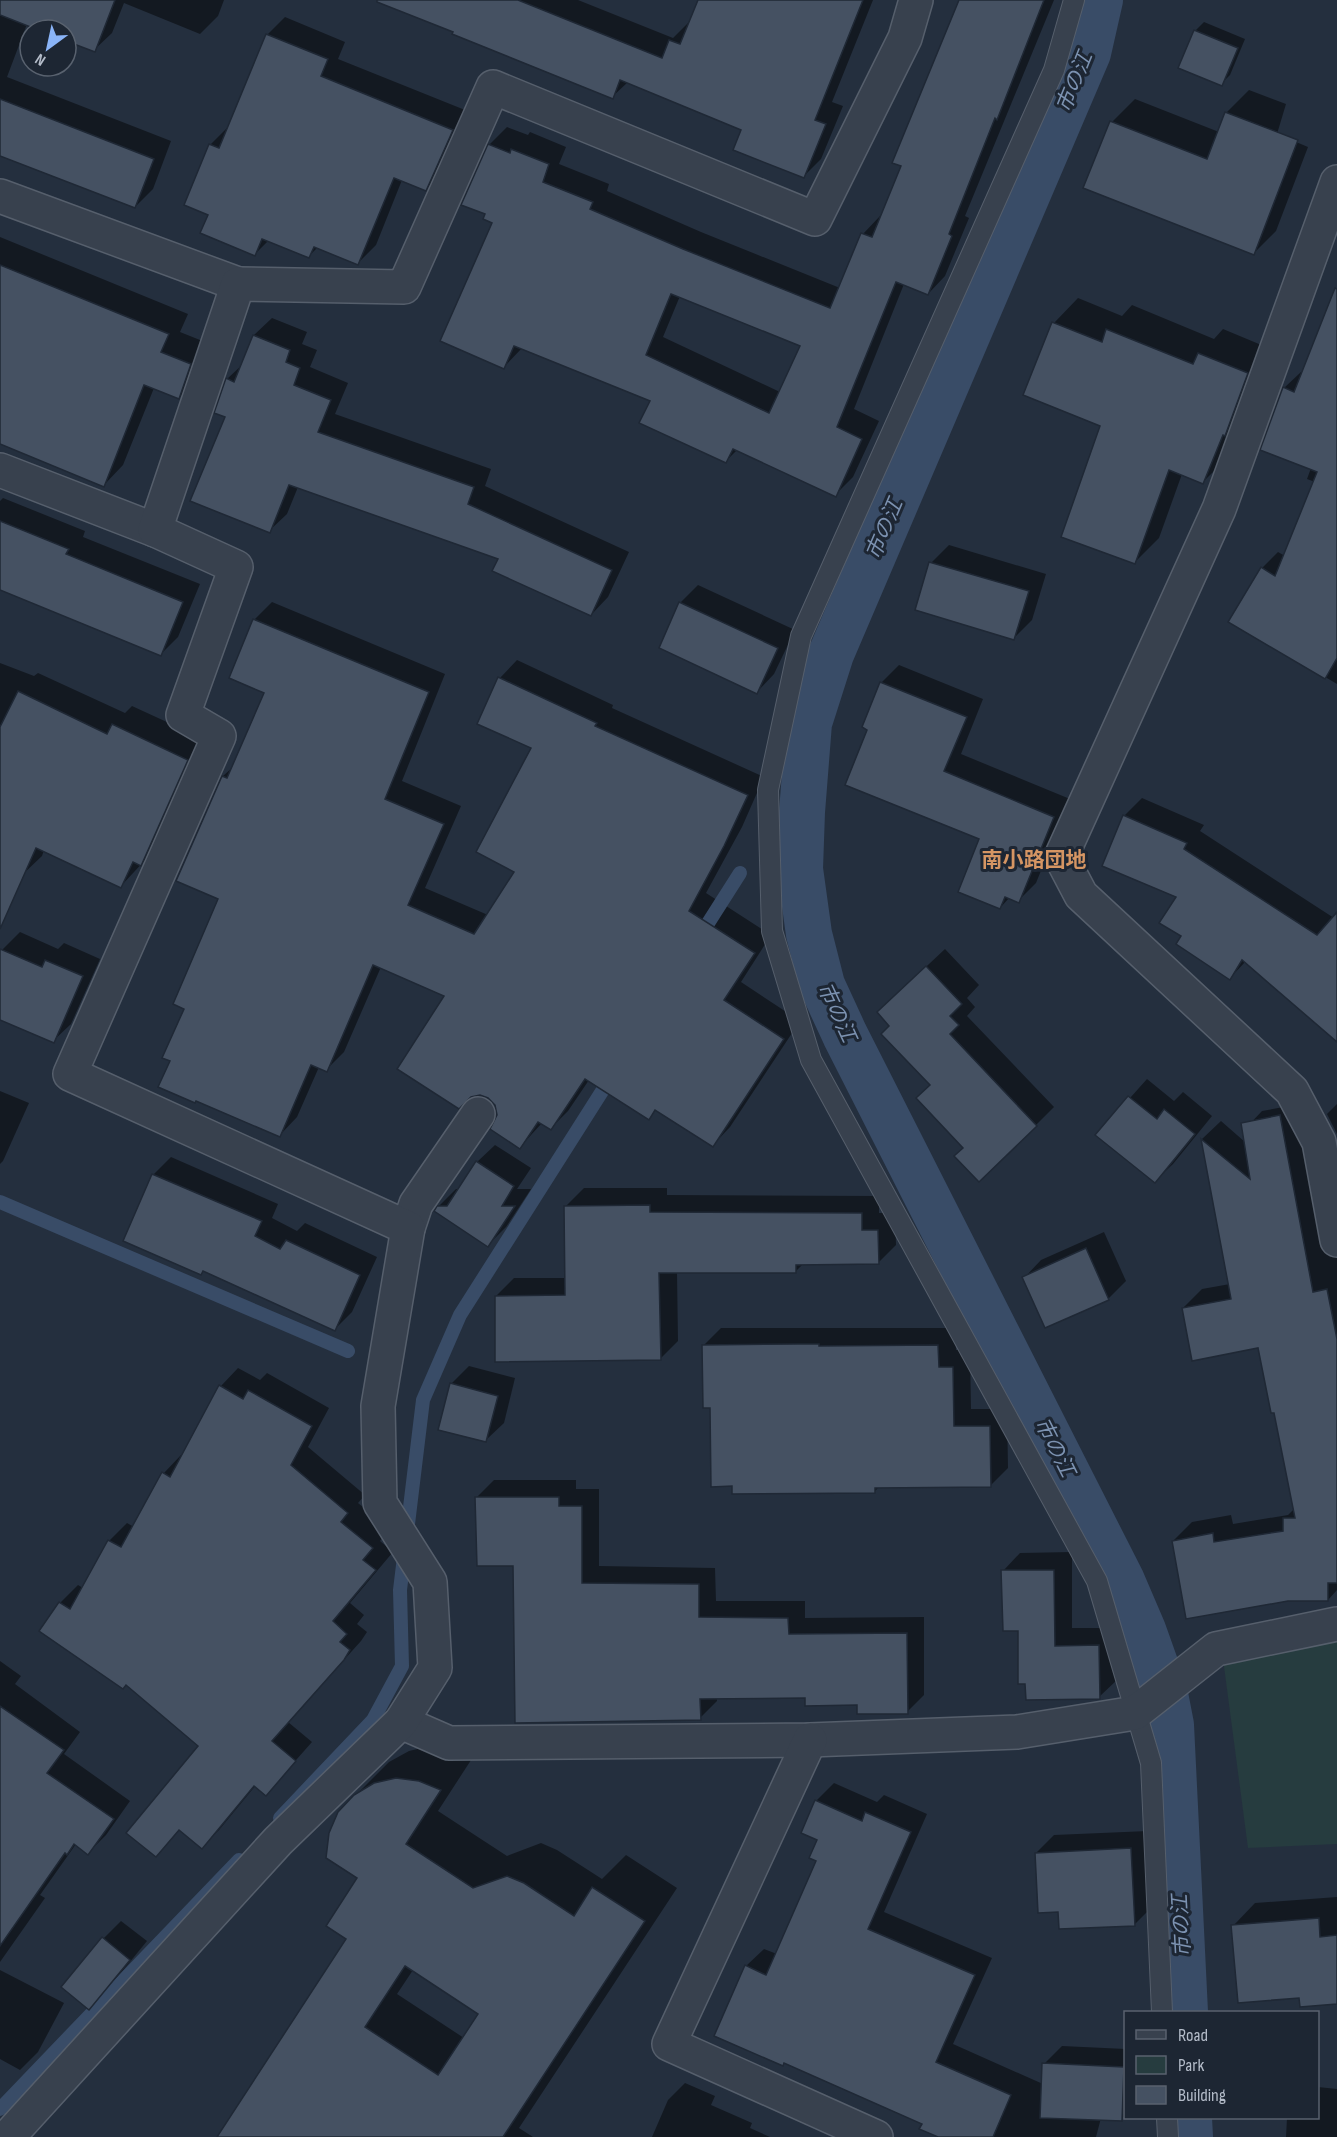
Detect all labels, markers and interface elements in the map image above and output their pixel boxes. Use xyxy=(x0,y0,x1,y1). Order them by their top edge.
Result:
north arrow xyxy=(18,18,78,78)
water label: 市の江 xyxy=(1051,46,1099,116)
text: N xyxy=(32,49,49,70)
water label: 市の江 xyxy=(861,493,909,563)
district label: 南小路団地 xyxy=(982,848,1087,873)
water label: 市の江 xyxy=(812,978,862,1048)
water label: 市の江 xyxy=(1029,1413,1081,1483)
water label: 市の江 xyxy=(1167,1892,1196,1958)
legend xyxy=(1124,2011,1319,2119)
text: Road xyxy=(1178,2025,1208,2046)
text: Park xyxy=(1178,2055,1204,2076)
text: Building xyxy=(1178,2085,1226,2106)

